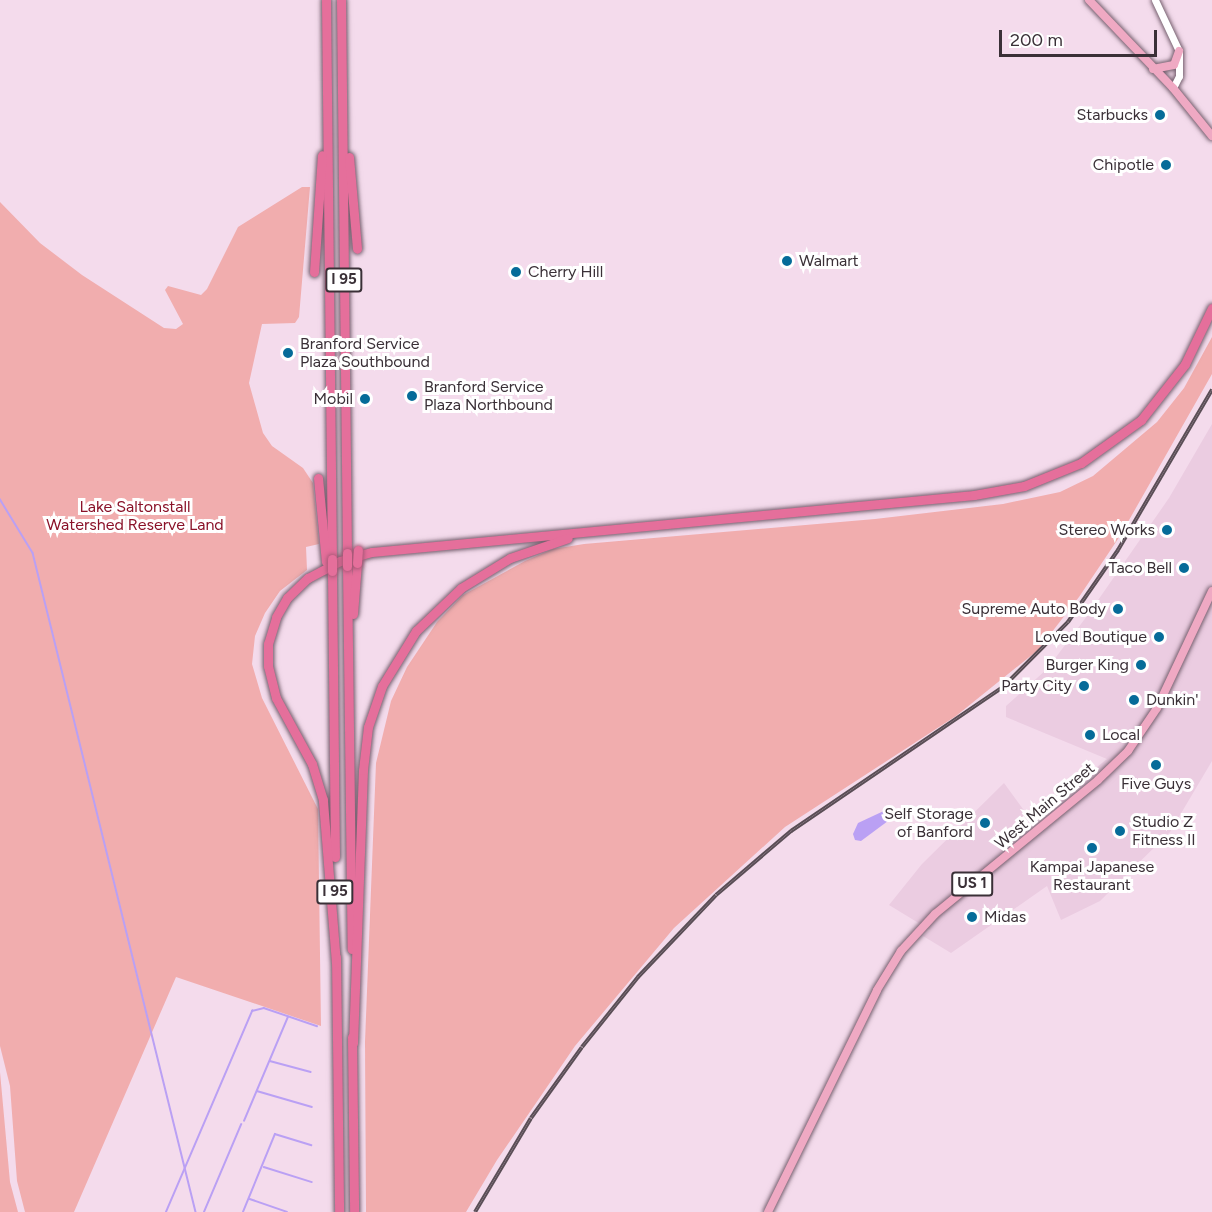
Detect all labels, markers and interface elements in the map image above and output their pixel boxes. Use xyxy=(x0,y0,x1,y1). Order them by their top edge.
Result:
scale bar xyxy=(1002,18,1160,56)
text: 200 m xyxy=(1010,29,1063,51)
place label: Starbucks xyxy=(1076,105,1148,125)
marker: Starbucks xyxy=(1153,108,1167,122)
place label: Chipotle xyxy=(1093,155,1154,175)
marker: Chipotle xyxy=(1159,158,1173,172)
place label: Walmart xyxy=(799,251,859,271)
marker: Walmart xyxy=(780,254,794,268)
place label: Cherry Hill xyxy=(528,262,603,282)
marker: Cherry Hill xyxy=(509,265,523,279)
road number: I 95 xyxy=(324,268,364,292)
place label: Branford Service Plaza Southbound xyxy=(300,334,430,372)
marker: Branford Service Plaza Southbound xyxy=(281,346,295,360)
place label: Branford Service Plaza Northbound xyxy=(424,377,553,415)
place label: Mobil xyxy=(314,389,353,409)
marker: Branford Service Plaza Northbound xyxy=(405,389,419,403)
marker: Mobil xyxy=(358,392,372,406)
park label: Lake Saltonstall Watershed Reserve Land xyxy=(46,497,224,535)
place label: Stereo Works xyxy=(1058,520,1155,540)
marker: Stereo Works xyxy=(1160,523,1174,537)
place label: Taco Bell xyxy=(1109,558,1172,578)
marker: Taco Bell xyxy=(1177,561,1191,575)
place label: Supreme Auto Body xyxy=(961,599,1106,619)
marker: Supreme Auto Body xyxy=(1111,602,1125,616)
place label: Loved Boutique xyxy=(1035,627,1147,647)
marker: Loved Boutique xyxy=(1152,630,1166,644)
place label: Burger King xyxy=(1046,655,1129,675)
marker: Burger King xyxy=(1134,658,1148,672)
place label: Party City xyxy=(1001,676,1072,696)
marker: Party City xyxy=(1077,679,1091,693)
place label: Dunkin' xyxy=(1146,690,1198,710)
marker: Dunkin' xyxy=(1127,693,1141,707)
place label: Local xyxy=(1102,725,1140,745)
marker: Local xyxy=(1083,728,1097,742)
marker: Five Guys xyxy=(1149,758,1163,772)
street label: West Main Street xyxy=(991,759,1099,853)
place label: Five Guys xyxy=(1121,774,1191,794)
place label: Self Storage of Banford xyxy=(884,804,973,842)
place label: Studio Z Fitness II xyxy=(1132,812,1196,850)
marker: Self Storage of Banford xyxy=(978,816,992,830)
marker: Studio Z Fitness II xyxy=(1113,824,1127,838)
marker: Kampai Japanese Restaurant xyxy=(1085,841,1099,855)
place label: Kampai Japanese Restaurant xyxy=(1030,857,1154,895)
road number: US 1 xyxy=(951,872,993,896)
road number: I 95 xyxy=(316,880,354,904)
place label: Midas xyxy=(984,907,1026,927)
marker: Midas xyxy=(965,910,979,924)

